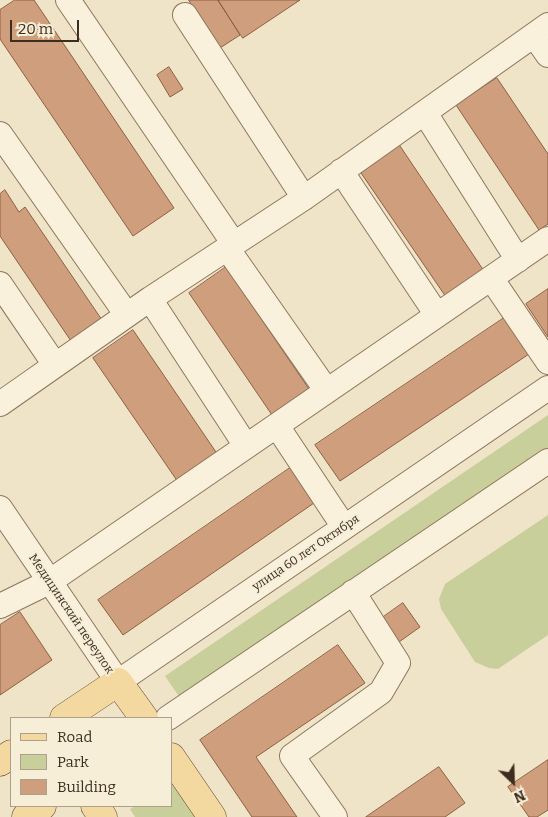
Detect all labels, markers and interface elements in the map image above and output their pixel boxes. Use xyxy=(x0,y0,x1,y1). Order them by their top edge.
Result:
scale bar xyxy=(12,10,81,42)
text: 20 m xyxy=(18,20,53,38)
street label: улица 60 лет Октября xyxy=(250,512,362,594)
street label: Медицинский переулок xyxy=(25,551,117,677)
legend xyxy=(10,717,172,807)
text: Road xyxy=(57,728,92,746)
text: Park xyxy=(57,753,89,771)
north arrow xyxy=(488,757,538,807)
text: Building xyxy=(57,778,116,796)
text: N xyxy=(511,786,528,806)

